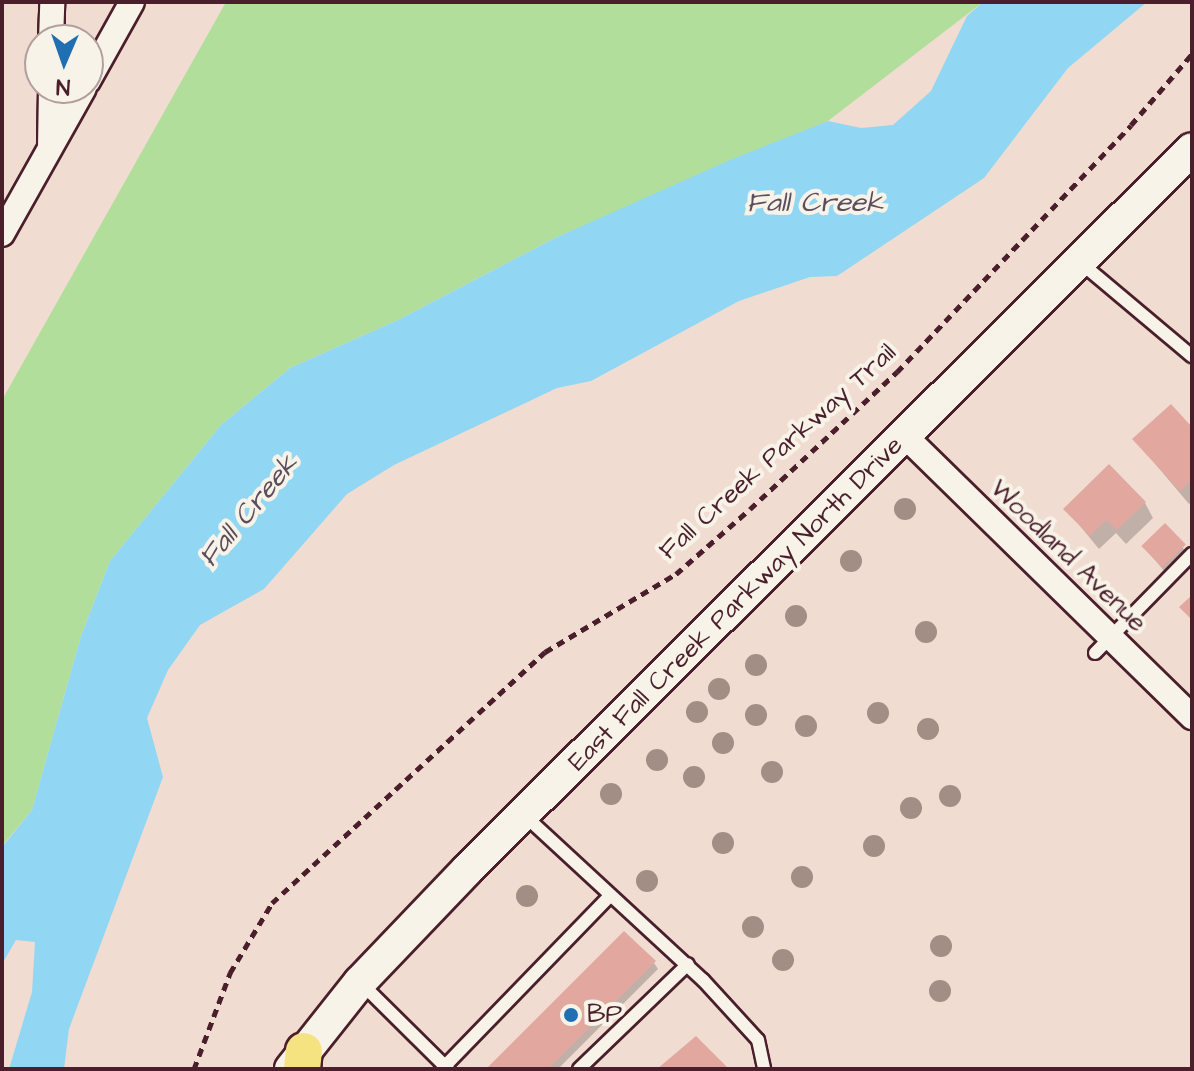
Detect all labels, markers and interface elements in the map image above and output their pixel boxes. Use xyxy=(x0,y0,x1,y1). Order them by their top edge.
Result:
north arrow xyxy=(24,24,104,104)
text: N xyxy=(56,71,71,102)
water label: Fall Creek xyxy=(747,186,883,220)
street label: Fall Creek Parkway Trail xyxy=(653,337,903,567)
street label: East Fall Creek Parkway North Drive xyxy=(562,430,910,778)
water label: Fall Creek xyxy=(192,448,306,574)
street label: Woodland Avenue xyxy=(983,473,1153,639)
place label: BP xyxy=(587,999,622,1031)
marker: BP xyxy=(562,1006,580,1024)

